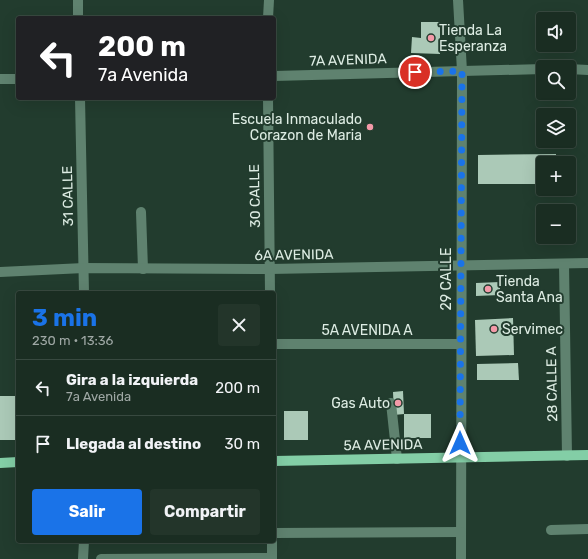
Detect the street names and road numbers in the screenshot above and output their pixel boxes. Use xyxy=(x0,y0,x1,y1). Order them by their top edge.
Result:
street label: 7A AVENIDA xyxy=(309,50,388,70)
street label: 30 CALLE xyxy=(246,164,264,228)
street label: 31 CALLE xyxy=(59,166,77,226)
street label: 6A AVENIDA xyxy=(254,246,334,264)
street label: 29 CALLE xyxy=(438,248,455,310)
street label: 5A AVENIDA A xyxy=(321,322,413,339)
street label: 28 CALLE A xyxy=(543,345,561,422)
street label: 5A AVENIDA xyxy=(343,436,423,454)

